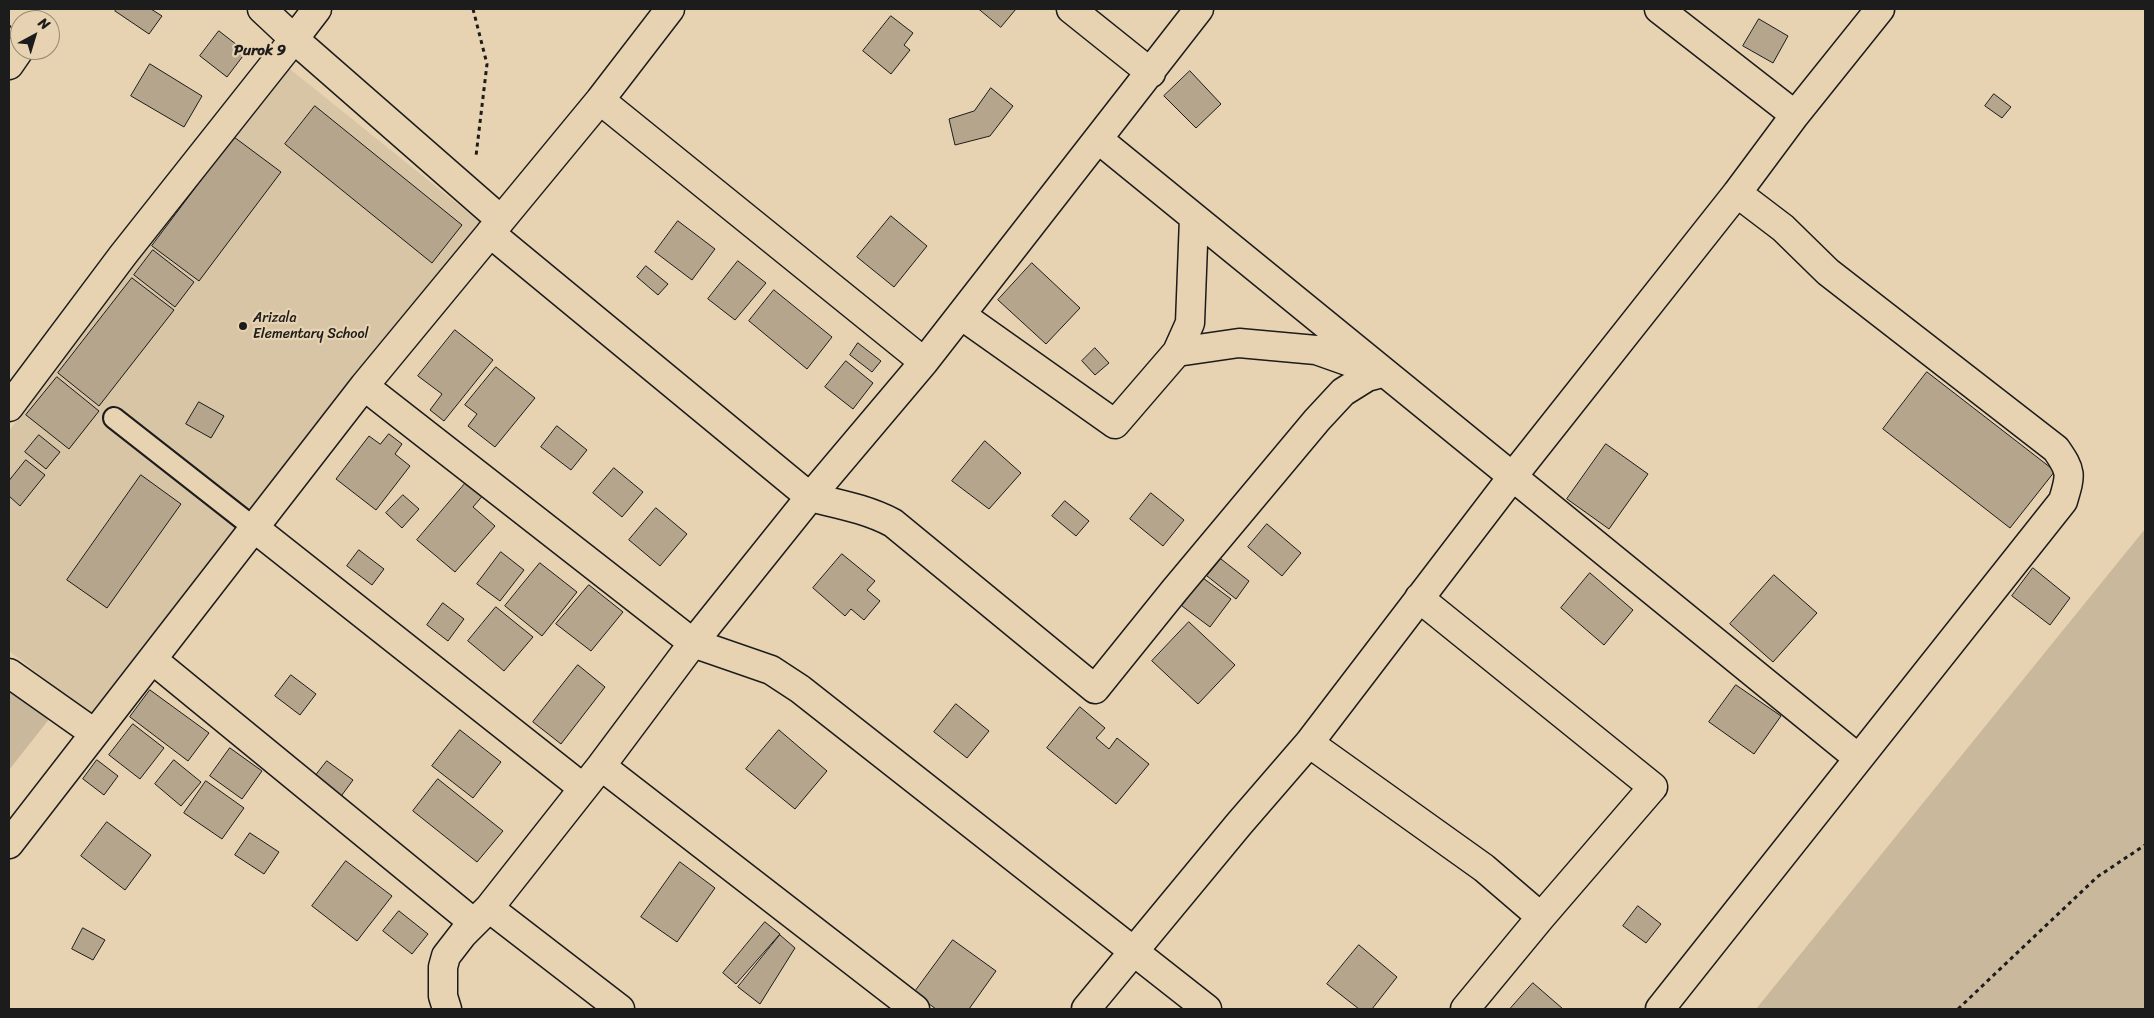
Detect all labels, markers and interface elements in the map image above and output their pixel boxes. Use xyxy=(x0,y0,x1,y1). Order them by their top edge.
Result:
north arrow xyxy=(10,10,60,60)
text: N xyxy=(32,11,56,36)
district label: Purok 9 xyxy=(234,42,286,60)
place label: Arizala Elementary School xyxy=(253,310,369,342)
marker: Arizala Elementary School xyxy=(237,320,249,332)

